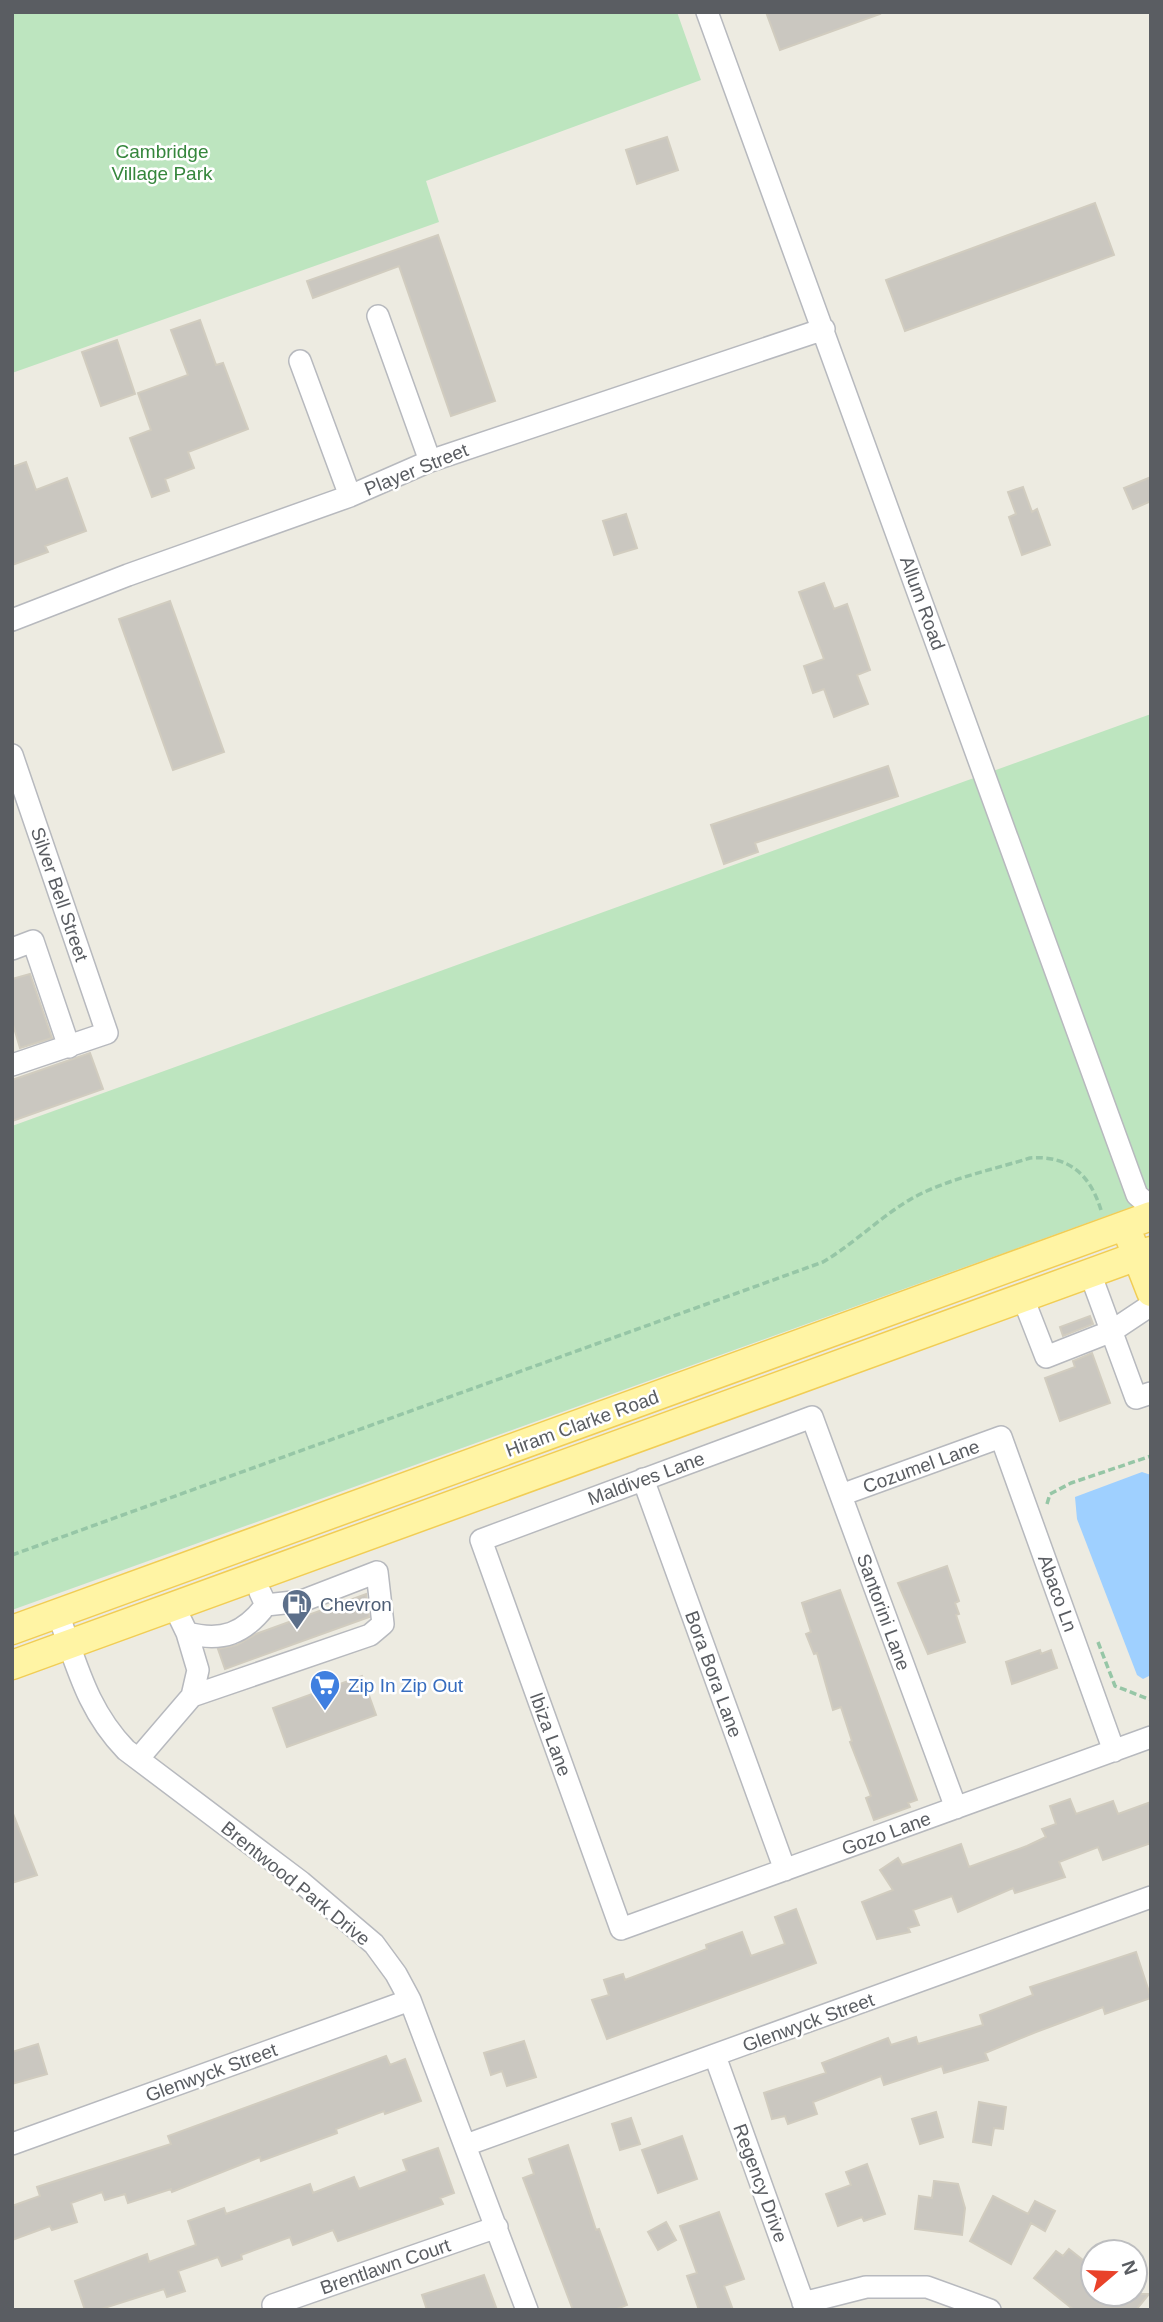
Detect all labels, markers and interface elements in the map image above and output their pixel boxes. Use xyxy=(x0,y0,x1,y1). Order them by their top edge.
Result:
park label: Cambridge Village Park xyxy=(111,141,213,184)
street label: Player Street xyxy=(361,439,472,500)
street label: Allum Road xyxy=(896,553,949,653)
street label: Silver Bell Street xyxy=(27,824,93,965)
street label: Hiram Clarke Road xyxy=(503,1386,662,1461)
street label: Cozumel Lane xyxy=(860,1436,982,1497)
street label: Maldives Lane xyxy=(585,1448,707,1509)
street label: Santorini Lane xyxy=(853,1551,914,1673)
street label: Abaco Ln xyxy=(1034,1552,1081,1634)
fuel station icon: Chevron xyxy=(280,1587,314,1631)
place label: Chevron xyxy=(320,1594,392,1615)
street label: Bora Bora Lane xyxy=(681,1608,746,1740)
supermarket icon: Zip In Zip Out xyxy=(308,1668,342,1712)
place label: Zip In Zip Out xyxy=(348,1675,464,1696)
street label: Ibiza Lane xyxy=(526,1689,575,1779)
street label: Gozo Lane xyxy=(839,1808,933,1859)
street label: Brentwood Park Drive xyxy=(217,1817,374,1950)
street label: Glenwyck Street xyxy=(740,1989,877,2056)
street label: Glenwyck Street xyxy=(143,2039,280,2106)
street label: Regency Drive xyxy=(729,2121,792,2245)
street label: Brentlawn Court xyxy=(317,2234,454,2299)
north arrow xyxy=(1079,2238,1149,2308)
text: N xyxy=(1117,2258,1142,2278)

